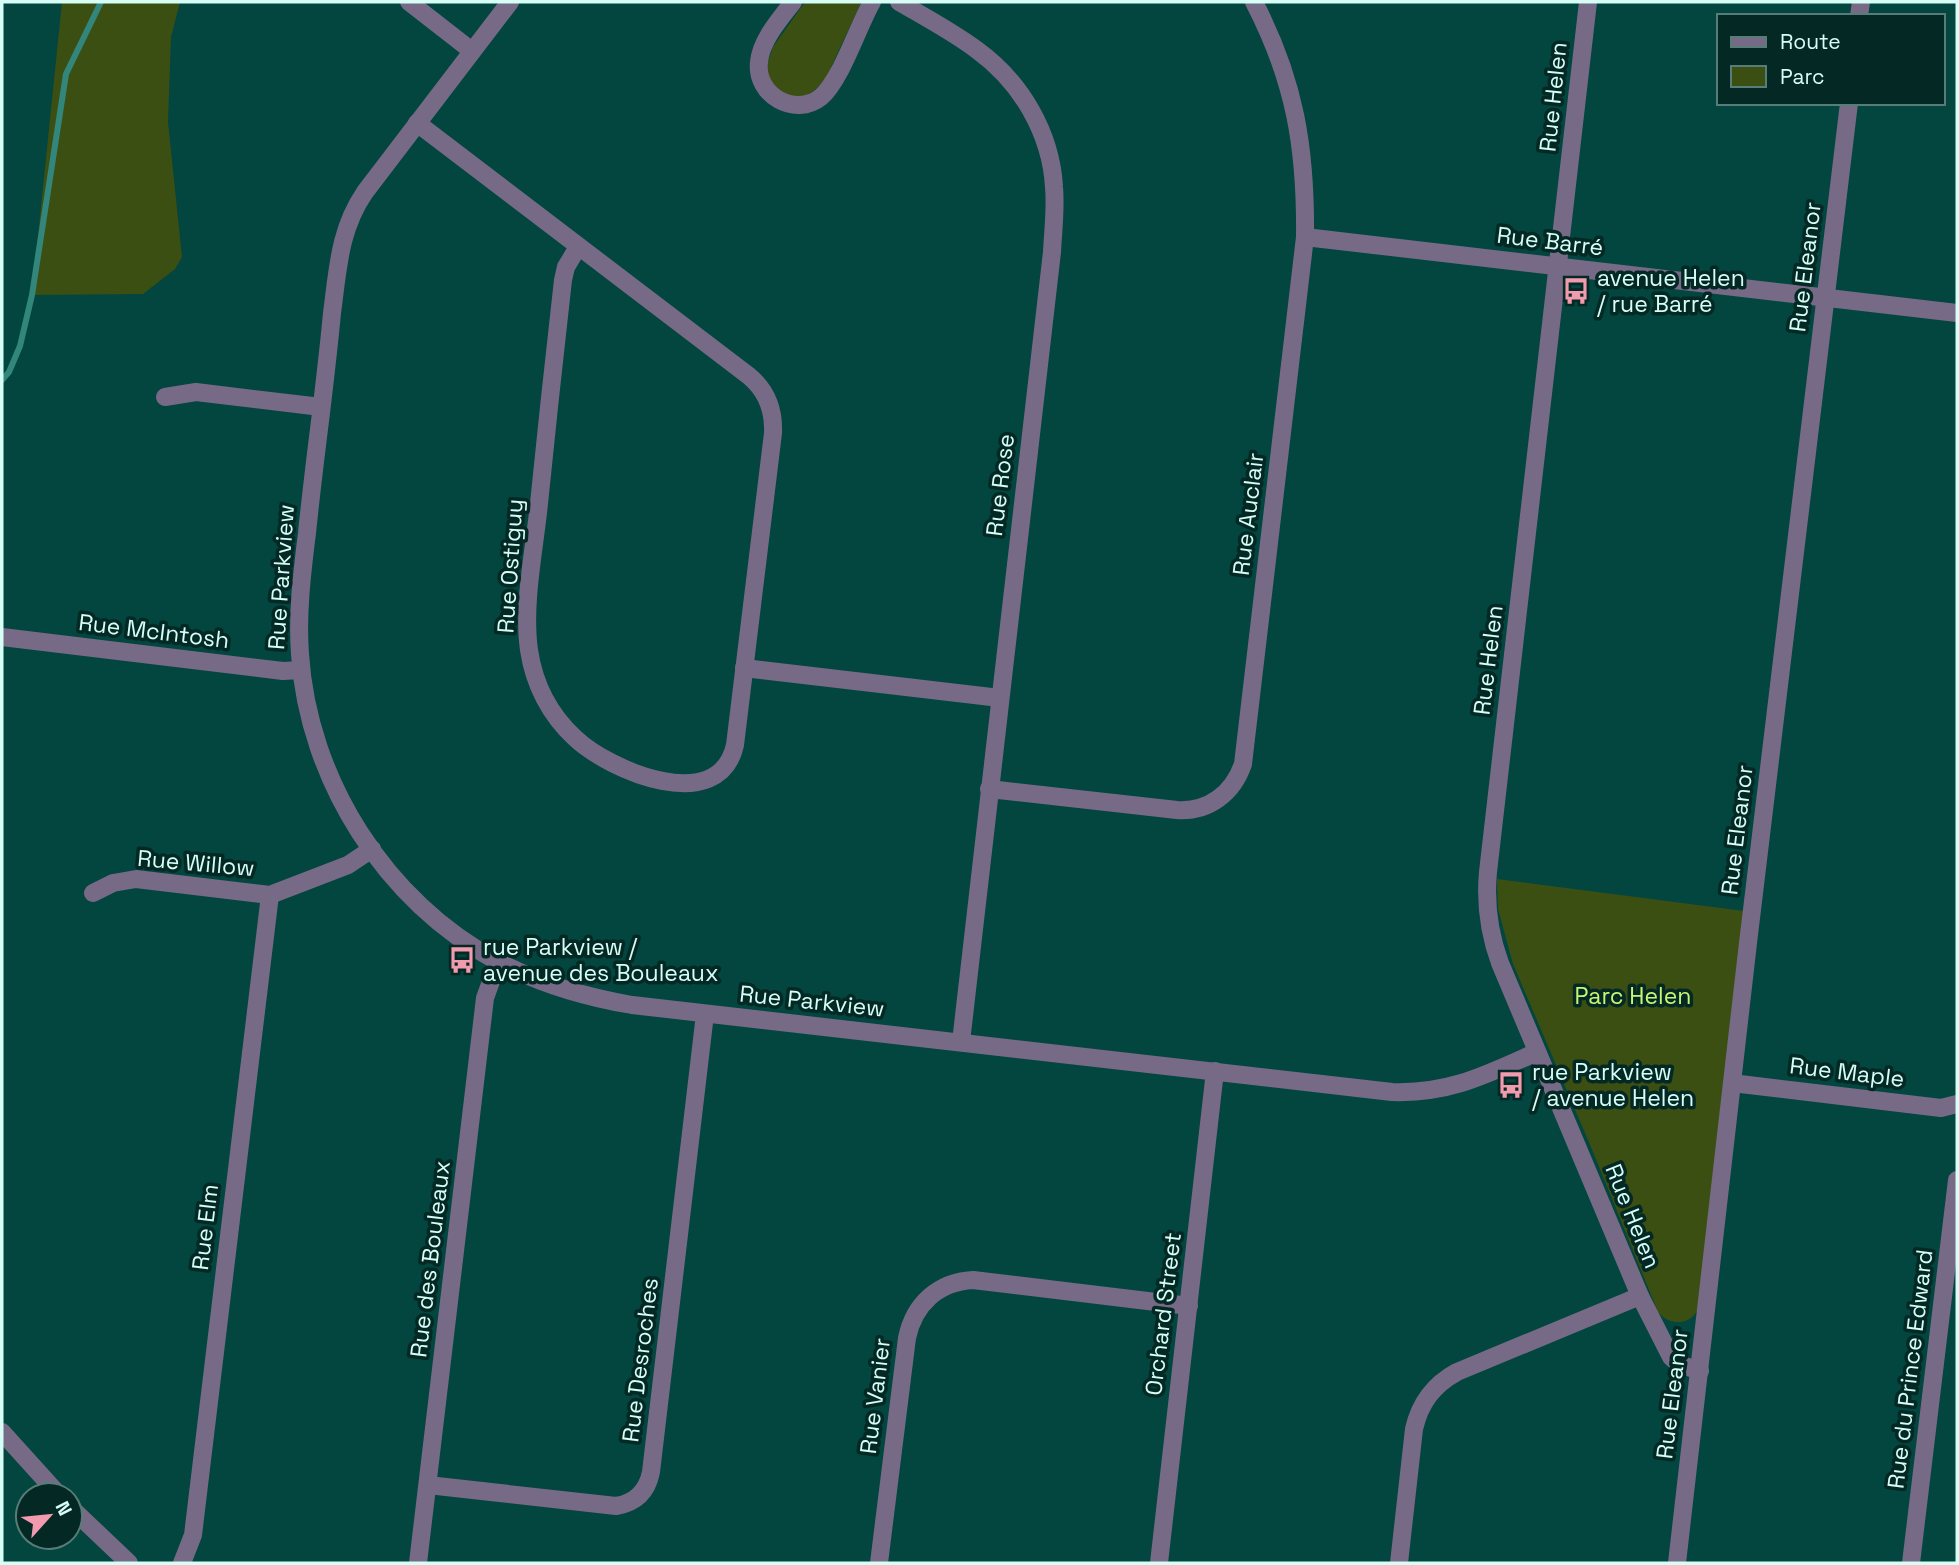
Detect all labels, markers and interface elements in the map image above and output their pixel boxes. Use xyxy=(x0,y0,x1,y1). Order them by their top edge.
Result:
legend xyxy=(1717,14,1945,105)
text: Route xyxy=(1780,28,1841,55)
street label: Rue Helen xyxy=(1532,41,1574,153)
text: Parc xyxy=(1780,63,1825,90)
street label: Rue Eleanor xyxy=(1782,200,1828,334)
street label: Rue Barré xyxy=(1495,220,1605,262)
place label: avenue Helen / rue Barré xyxy=(1597,263,1745,319)
bus stop icon: avenue Helen / rue Barré xyxy=(1561,276,1591,306)
street label: Rue Rose xyxy=(979,432,1021,538)
street label: Rue Auclair xyxy=(1226,451,1270,577)
street label: Rue Ostiguy xyxy=(490,498,530,634)
street label: Rue Parkview xyxy=(261,503,301,651)
street label: Rue Helen xyxy=(1466,603,1510,717)
street label: Rue McIntosh xyxy=(77,607,231,655)
street label: Rue Eleanor xyxy=(1714,763,1760,897)
street label: Rue Willow xyxy=(136,843,256,883)
place label: rue Parkview / avenue des Bouleaux xyxy=(483,932,719,988)
bus stop icon: rue Parkview / avenue des Bouleaux xyxy=(447,945,477,975)
street label: Rue Parkview xyxy=(738,978,886,1024)
park label: Parc Helen xyxy=(1575,981,1691,1011)
street label: Rue Maple xyxy=(1788,1050,1906,1094)
place label: rue Parkview / avenue Helen xyxy=(1532,1057,1694,1113)
bus stop icon: rue Parkview / avenue Helen xyxy=(1496,1070,1526,1100)
street label: Rue des Bouleaux xyxy=(403,1159,457,1359)
street label: Rue Helen xyxy=(1598,1159,1668,1273)
street label: Rue Elm xyxy=(185,1182,225,1272)
street label: Orchard Street xyxy=(1138,1231,1188,1397)
street label: Rue du Prince Edward xyxy=(1880,1248,1940,1490)
street label: Rue Desroches xyxy=(615,1276,665,1444)
street label: Rue Eleanor xyxy=(1649,1327,1695,1461)
street label: Rue Vanier xyxy=(853,1336,897,1456)
north arrow xyxy=(14,1481,84,1551)
text: N xyxy=(50,1497,78,1520)

